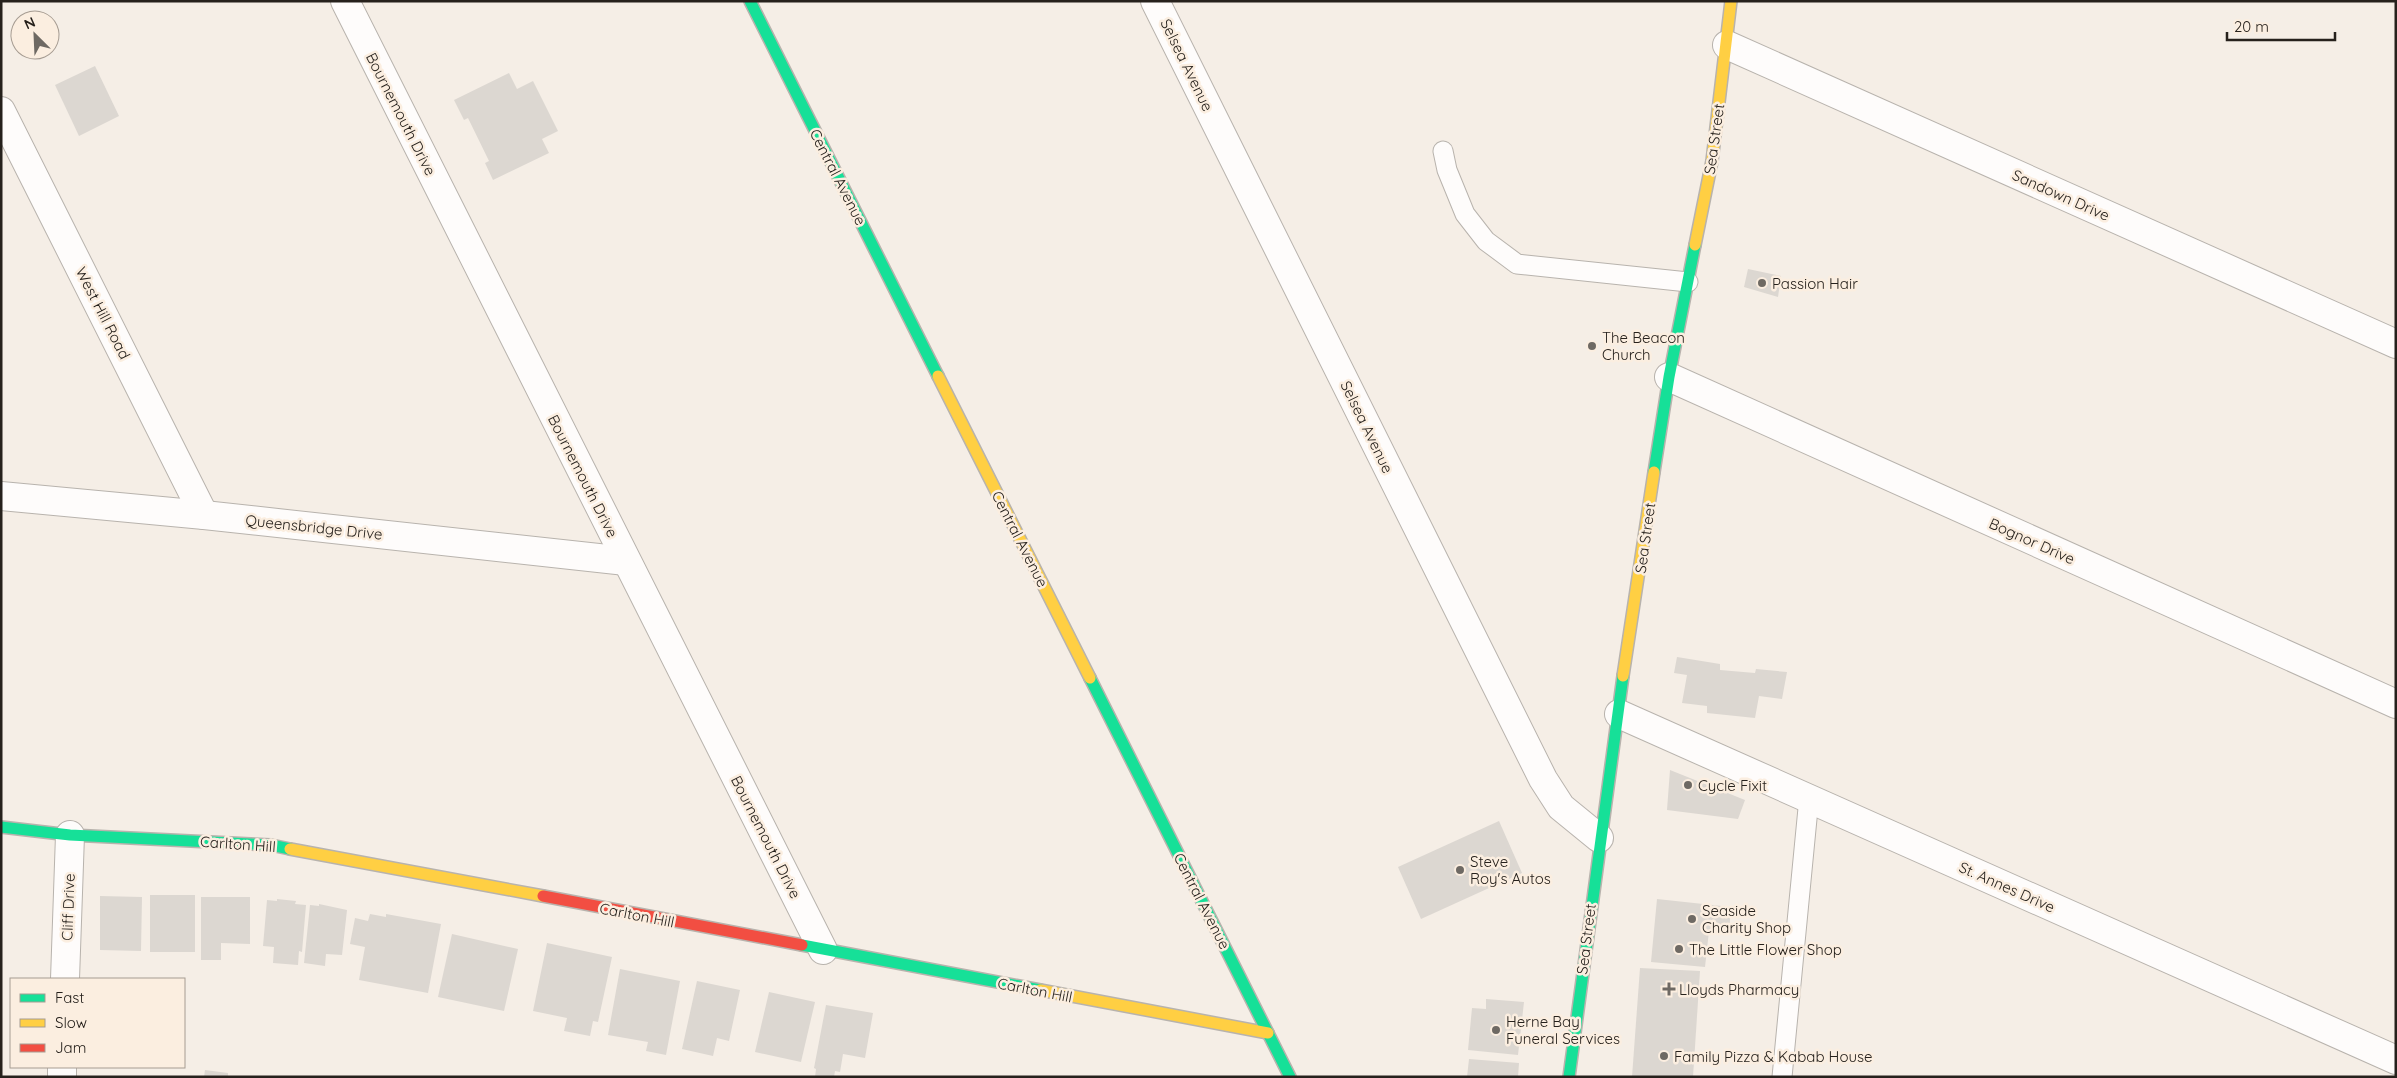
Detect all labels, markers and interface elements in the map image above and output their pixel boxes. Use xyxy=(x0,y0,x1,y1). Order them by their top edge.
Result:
north arrow xyxy=(10,10,60,60)
scale bar xyxy=(2227,10,2334,42)
text: N xyxy=(21,13,38,33)
street label: Selsea Avenue xyxy=(1156,16,1218,114)
text: 20 m xyxy=(2234,17,2269,36)
street label: Bournemouth Drive xyxy=(362,49,440,179)
street label: Sea Street xyxy=(1700,102,1728,176)
street label: Central Avenue xyxy=(806,126,870,228)
street label: Sandown Drive xyxy=(2009,165,2113,225)
street label: West Hill Road xyxy=(72,264,134,362)
place label: Passion Hair xyxy=(1772,274,1858,293)
marker: Passion Hair xyxy=(1756,277,1768,289)
place label: The Beacon Church xyxy=(1602,328,1685,364)
marker: The Beacon Church xyxy=(1586,340,1598,352)
street label: Selsea Avenue xyxy=(1336,378,1398,476)
street label: Bournemouth Drive xyxy=(544,411,622,541)
street label: Central Avenue xyxy=(988,488,1052,590)
street label: Sea Street xyxy=(1631,501,1659,575)
street label: Queensbridge Drive xyxy=(245,510,383,544)
street label: Bognor Drive xyxy=(1986,514,2078,568)
street label: Bournemouth Drive xyxy=(727,772,805,902)
place label: Cycle Fixit xyxy=(1698,776,1767,795)
marker: Cycle Fixit xyxy=(1682,779,1694,791)
street label: Carlton Hill xyxy=(200,832,276,856)
street label: Central Avenue xyxy=(1170,850,1234,952)
place label: Steve Roy's Autos xyxy=(1470,852,1551,888)
street label: St. Annes Drive xyxy=(1956,857,2058,917)
marker: Steve Roy's Autos xyxy=(1454,864,1466,876)
street label: Cliff Drive xyxy=(57,873,79,941)
street label: Carlton Hill xyxy=(598,898,676,932)
place label: Seaside Charity Shop xyxy=(1702,901,1791,937)
street label: Sea Street xyxy=(1572,903,1600,975)
marker: Seaside Charity Shop xyxy=(1686,913,1698,925)
place label: The Little Flower Shop xyxy=(1689,940,1842,959)
marker: The Little Flower Shop xyxy=(1673,943,1685,955)
street label: Carlton Hill xyxy=(996,973,1074,1007)
legend xyxy=(10,978,185,1068)
place label: Lloyds Pharmacy xyxy=(1679,980,1799,999)
marker: Lloyds Pharmacy xyxy=(1663,983,1675,995)
text: Fast xyxy=(55,988,84,1007)
place label: Herne Bay Funeral Services xyxy=(1506,1012,1620,1048)
text: Slow xyxy=(55,1013,87,1032)
marker: Herne Bay Funeral Services xyxy=(1490,1024,1502,1036)
text: Jam xyxy=(55,1038,86,1057)
place label: Family Pizza & Kabab House xyxy=(1674,1047,1872,1066)
marker: Family Pizza & Kabab House xyxy=(1658,1050,1670,1062)

